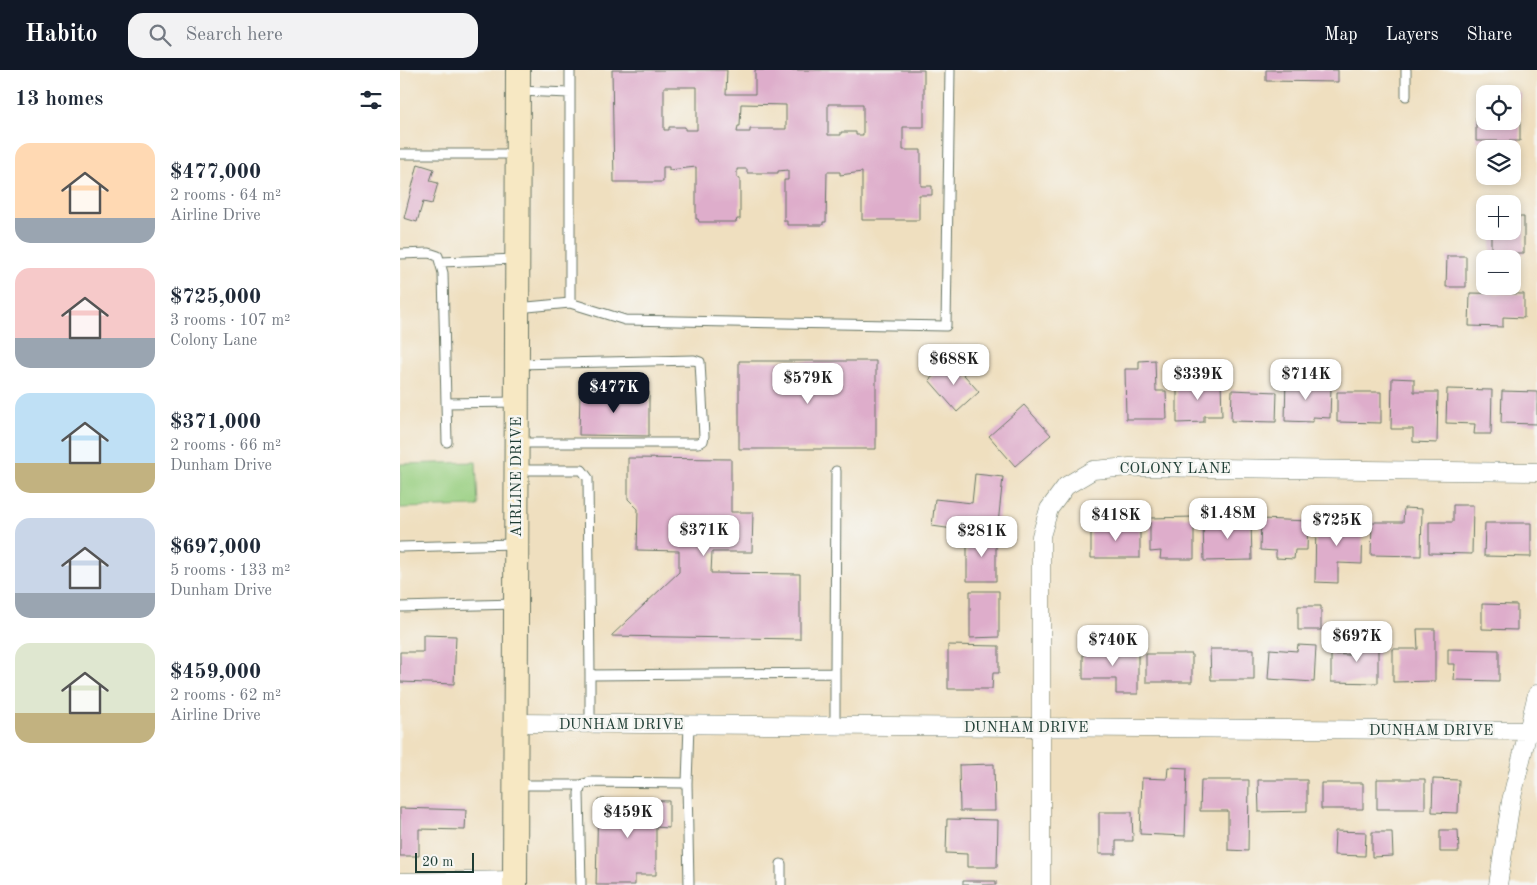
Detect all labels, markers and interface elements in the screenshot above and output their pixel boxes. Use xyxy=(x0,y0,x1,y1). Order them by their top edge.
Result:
search box xyxy=(128,13,478,58)
icon: search xyxy=(146,21,174,49)
text: Habito xyxy=(25,23,98,47)
text: Search here xyxy=(186,26,283,45)
text: Map xyxy=(1324,26,1358,44)
text: Layers xyxy=(1386,26,1438,44)
text: Share xyxy=(1466,26,1512,44)
map controls xyxy=(1476,85,1521,295)
button: locate xyxy=(1476,85,1521,130)
icon: filters xyxy=(357,86,385,114)
text: 13 homes xyxy=(15,89,103,110)
button: layers xyxy=(1476,140,1521,185)
text: $477,000 xyxy=(170,162,261,183)
icon: home xyxy=(55,163,115,223)
text: 2 rooms · 64 m² xyxy=(170,188,281,204)
button: + xyxy=(1476,195,1521,240)
text: Airline Drive xyxy=(170,208,261,224)
button: − xyxy=(1476,250,1521,295)
text: $725,000 xyxy=(170,287,261,308)
icon: home xyxy=(55,288,115,348)
text: 3 rooms · 107 m² xyxy=(170,313,290,329)
text: Colony Lane xyxy=(170,333,257,349)
pin: $688K xyxy=(919,344,989,386)
text: $688K xyxy=(929,352,979,368)
pin: $339K xyxy=(1163,358,1233,401)
pin: $714K xyxy=(1271,358,1341,401)
pin: $579K xyxy=(773,362,843,405)
text: $339K xyxy=(1173,367,1223,383)
text: $714K xyxy=(1281,367,1331,383)
text: $579K xyxy=(783,371,833,387)
pin: $477K xyxy=(579,372,649,414)
text: $477K xyxy=(589,380,639,396)
text: $371,000 xyxy=(170,412,261,433)
icon: home xyxy=(55,413,115,473)
street label: AIRLINE DRIVE xyxy=(510,417,525,537)
text: 2 rooms · 66 m² xyxy=(170,438,281,454)
text: Dunham Drive xyxy=(170,458,272,474)
street label: COLONY LANE xyxy=(1119,462,1231,477)
pin: $1.48M xyxy=(1187,498,1269,540)
pin: $418K xyxy=(1081,500,1151,542)
pin: $725K xyxy=(1302,504,1372,547)
text: $1.48M xyxy=(1200,506,1256,522)
text: $418K xyxy=(1091,508,1141,524)
text: $725K xyxy=(1312,513,1362,529)
pin: $371K xyxy=(669,514,739,557)
pin: $281K xyxy=(947,516,1017,558)
text: $371K xyxy=(679,523,729,539)
text: $281K xyxy=(957,524,1007,540)
text: $697,000 xyxy=(170,537,261,558)
icon: home xyxy=(55,538,115,598)
text: 5 rooms · 133 m² xyxy=(170,563,290,579)
text: Dunham Drive xyxy=(170,583,272,599)
pin: $697K xyxy=(1322,620,1392,663)
pin: $740K xyxy=(1078,624,1148,667)
text: $697K xyxy=(1332,629,1382,645)
text: $740K xyxy=(1088,633,1138,649)
text: $459,000 xyxy=(170,662,261,683)
icon: home xyxy=(55,663,115,723)
text: 2 rooms · 62 m² xyxy=(170,688,281,704)
text: Airline Drive xyxy=(170,708,261,724)
street label: DUNHAM DRIVE xyxy=(559,718,683,733)
street label: DUNHAM DRIVE xyxy=(964,721,1088,736)
street label: DUNHAM DRIVE xyxy=(1369,724,1493,739)
pin: $459K xyxy=(593,796,663,839)
text: $459K xyxy=(603,805,653,821)
scale bar xyxy=(415,850,474,873)
text: 20 m xyxy=(422,855,453,869)

